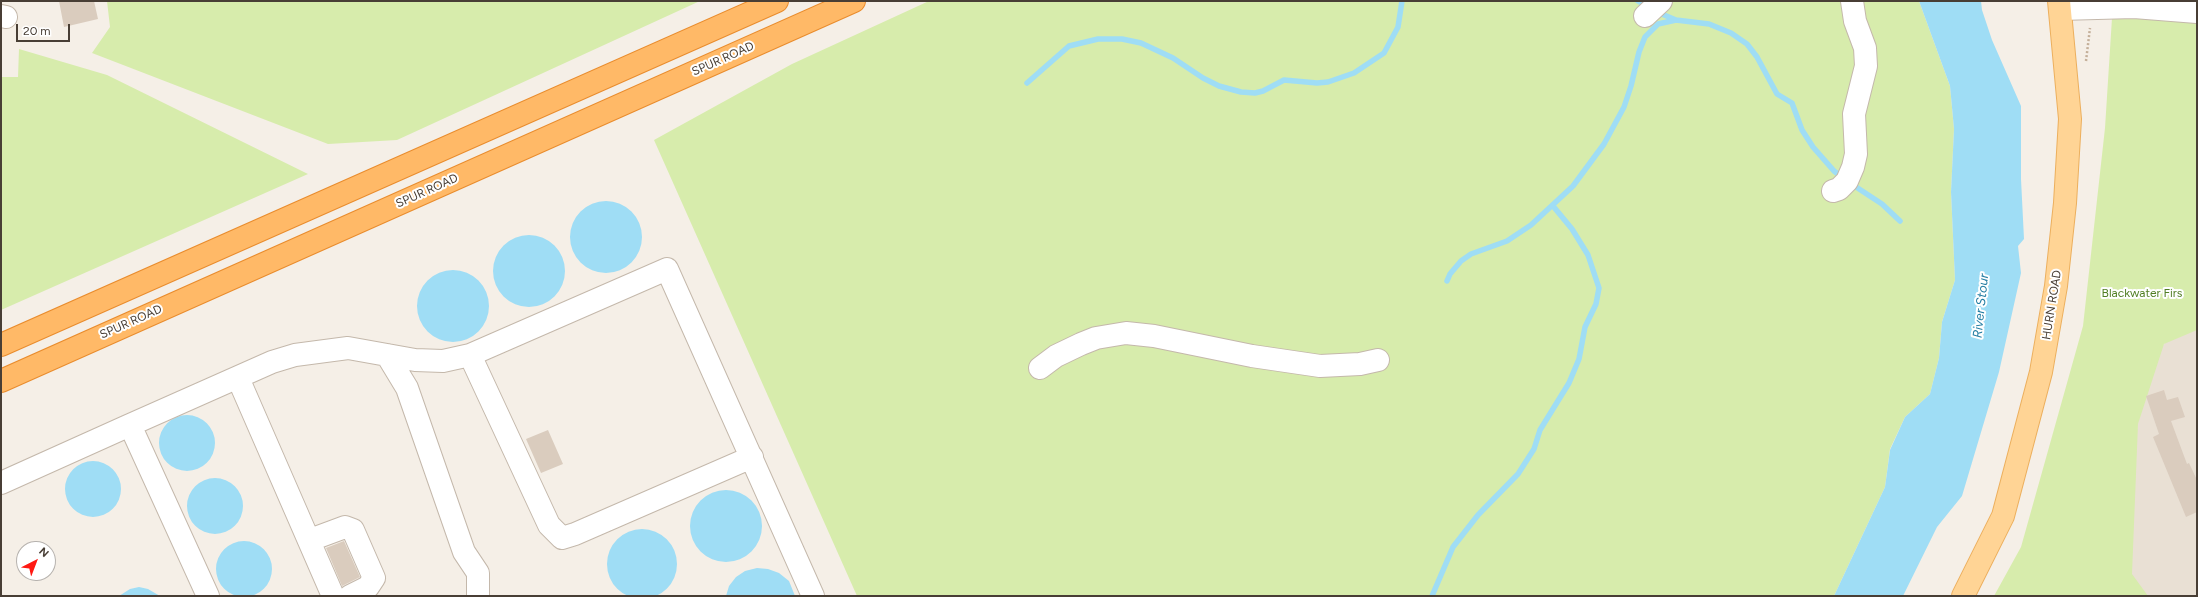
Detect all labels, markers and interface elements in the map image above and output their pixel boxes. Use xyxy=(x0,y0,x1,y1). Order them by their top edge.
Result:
scale bar xyxy=(18,16,72,42)
text: 20 m xyxy=(23,24,51,38)
street label: SPUR ROAD xyxy=(690,39,756,79)
street label: SPUR ROAD xyxy=(394,171,460,211)
street label: HURN ROAD xyxy=(2039,269,2065,341)
water label: River Stour xyxy=(1970,273,1992,339)
park label: Blackwater Firs xyxy=(2102,286,2182,300)
street label: SPUR ROAD xyxy=(98,302,164,342)
north arrow xyxy=(16,541,56,581)
text: N xyxy=(36,545,51,560)

